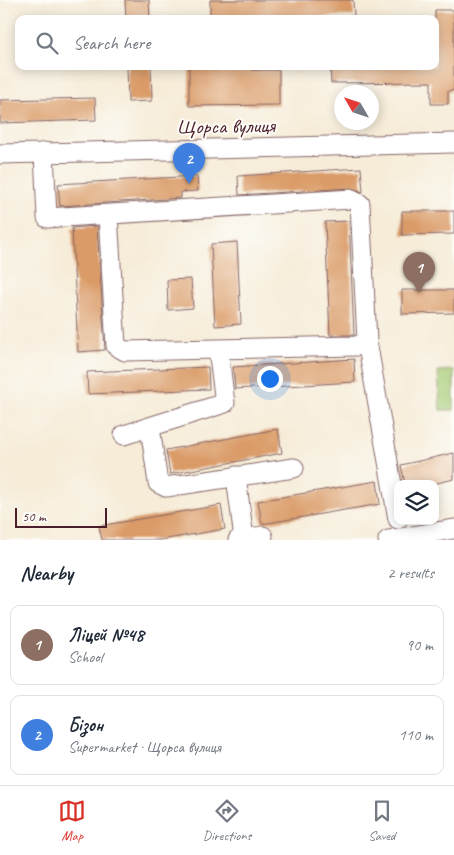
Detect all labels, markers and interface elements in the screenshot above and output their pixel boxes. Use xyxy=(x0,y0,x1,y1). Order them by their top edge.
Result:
search box xyxy=(15,15,439,70)
icon: search xyxy=(33,29,61,57)
text: Search here xyxy=(73,31,150,55)
north arrow xyxy=(334,85,379,130)
street label: Щорса вулиця xyxy=(177,112,276,140)
pin: 2 xyxy=(173,143,205,184)
pin: 1 xyxy=(403,252,435,293)
your location xyxy=(257,366,283,392)
map controls xyxy=(394,480,439,525)
button: layers xyxy=(394,480,439,525)
scale bar xyxy=(15,505,108,528)
text: 50 m xyxy=(22,508,46,525)
text: Nearby xyxy=(20,560,73,586)
text: 2 results xyxy=(387,563,434,583)
text: Ліцей №48 xyxy=(68,623,144,647)
text: 1 xyxy=(33,635,41,655)
text: 90 m xyxy=(406,635,433,655)
text: School xyxy=(68,647,102,667)
text: Бізон xyxy=(68,713,103,737)
text: 2 xyxy=(33,725,41,745)
text: 110 m xyxy=(399,725,433,745)
text: Supermarket · Щорса вулиця xyxy=(68,737,221,757)
tab: Map xyxy=(58,797,86,844)
tab: Directions xyxy=(203,797,251,844)
tab: Saved xyxy=(368,797,396,844)

